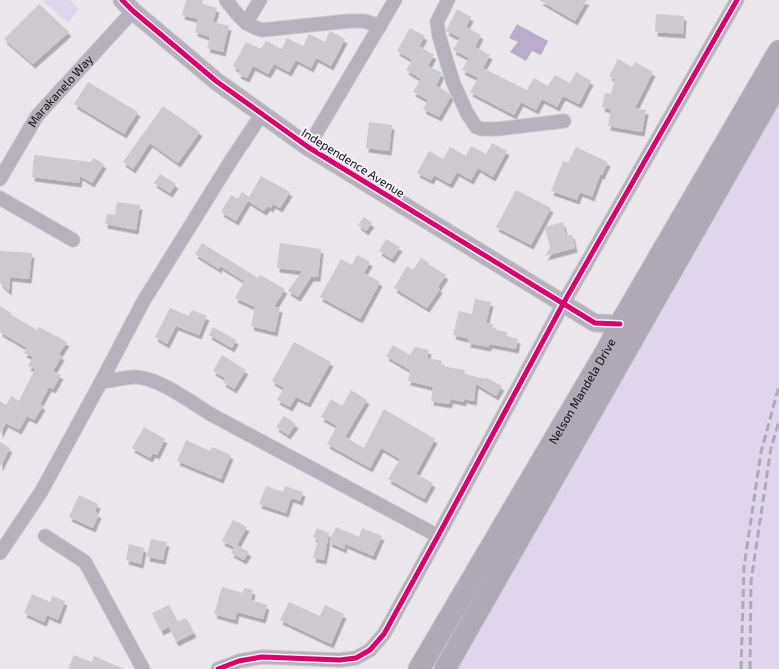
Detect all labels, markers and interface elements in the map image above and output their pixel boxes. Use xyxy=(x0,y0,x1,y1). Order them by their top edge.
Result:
street label: Marakanelo Way xyxy=(24,51,96,129)
street label: Independence Avenue xyxy=(299,125,408,200)
street label: Nelson Mandela Drive xyxy=(545,336,618,446)

